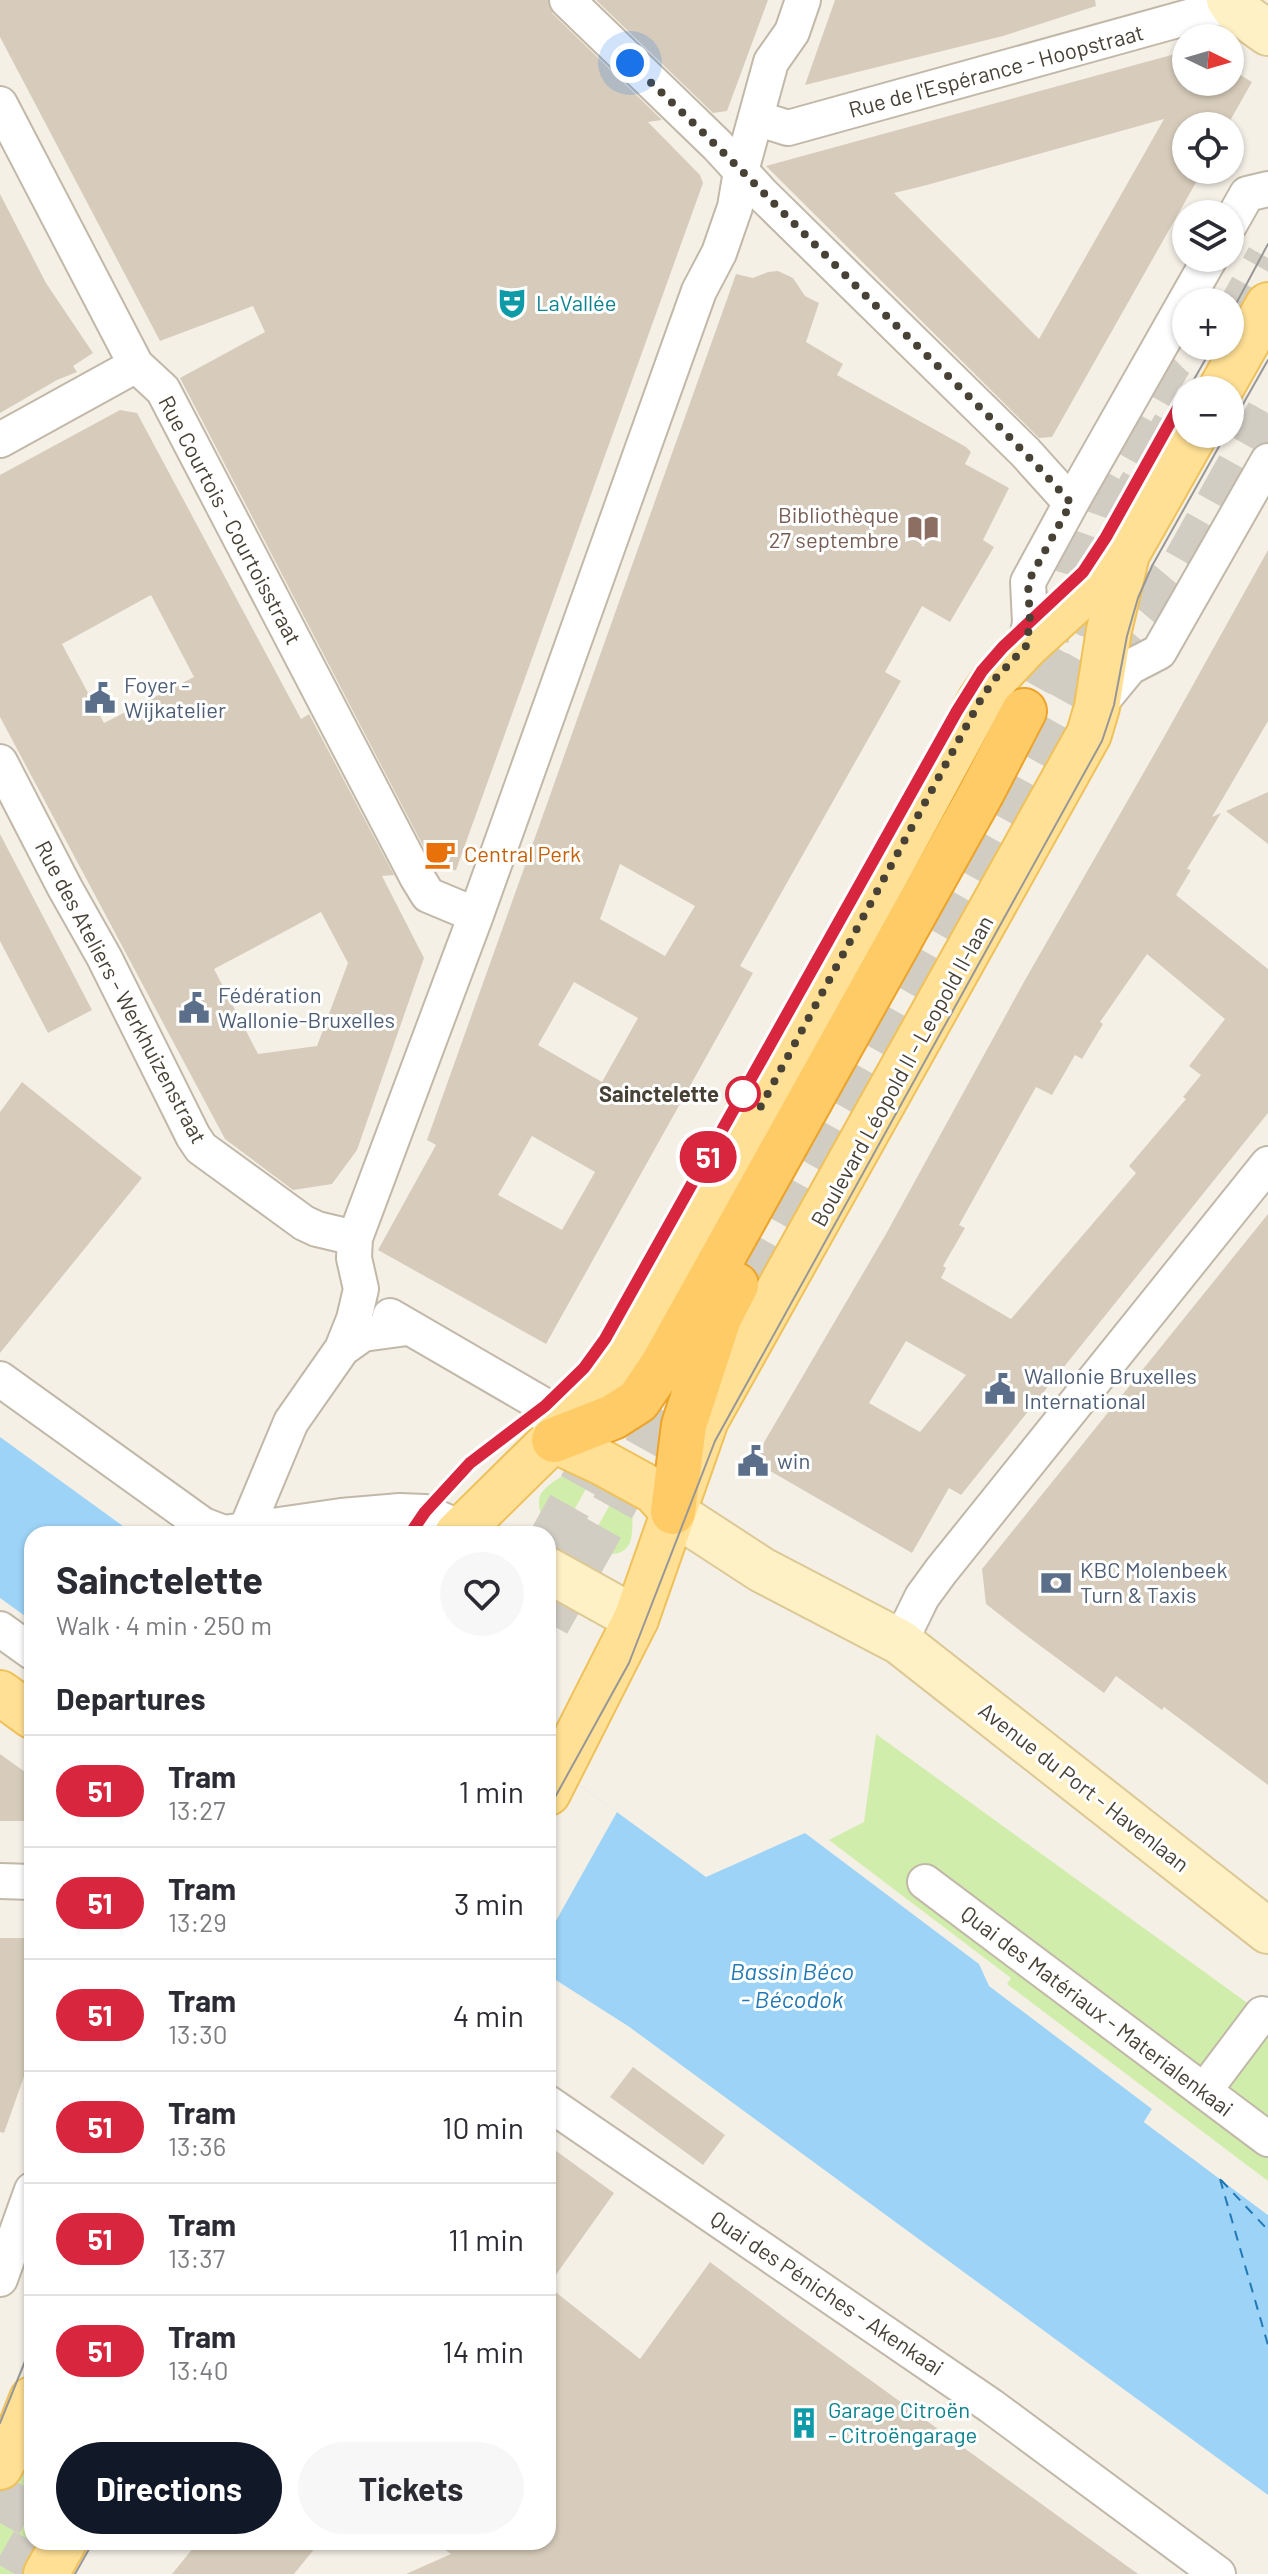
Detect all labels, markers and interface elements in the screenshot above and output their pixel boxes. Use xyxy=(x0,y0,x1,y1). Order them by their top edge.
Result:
street label: Rue de l'Espérance - Hoopstraat xyxy=(846,18,1146,122)
north arrow xyxy=(1172,24,1244,96)
map controls xyxy=(1172,24,1244,448)
your location xyxy=(610,43,650,83)
button: locate xyxy=(1172,112,1244,184)
button: layers xyxy=(1172,200,1244,272)
theatre icon: LaVallée xyxy=(495,286,529,320)
button: + xyxy=(1172,288,1244,360)
place label: LaVallée xyxy=(536,289,616,315)
button: − xyxy=(1172,376,1244,448)
street label: Rue Courtois - Courtoisstraat xyxy=(154,391,308,648)
place label: Bibliothèque 27 septembre xyxy=(769,501,899,552)
library icon: Bibliothèque 27 septembre xyxy=(906,511,940,545)
place label: Foyer - Wijkatelier xyxy=(124,671,226,722)
public building icon: Foyer - Wijkatelier xyxy=(83,681,117,715)
street label: Rue des Ateliers - Werkhuizenstraat xyxy=(31,836,213,1147)
cafe icon: Central Perk xyxy=(423,837,457,871)
place label: Central Perk xyxy=(464,840,581,866)
street label: Boulevard Léopold II - Leopold II-laan xyxy=(805,910,998,1231)
place label: Fédération Wallonie-Bruxelles xyxy=(218,981,395,1032)
public building icon: Fédération Wallonie-Bruxelles xyxy=(177,991,211,1025)
marker: Sainctelette xyxy=(726,1077,760,1111)
place label: Sainctelette xyxy=(599,1080,719,1106)
line badge: 51 xyxy=(672,1131,744,1183)
text: 51 xyxy=(696,1140,720,1174)
place label: Wallonie Bruxelles International xyxy=(1024,1362,1197,1413)
public building icon: Wallonie Bruxelles International xyxy=(983,1372,1017,1406)
public building icon: win xyxy=(736,1444,770,1478)
place label: win xyxy=(777,1447,810,1473)
button: heart xyxy=(440,1552,524,1636)
text: Sainctelette xyxy=(56,1556,263,1602)
place label: KBC Molenbeek Turn & Taxis xyxy=(1080,1556,1228,1607)
bank icon: KBC Molenbeek Turn & Taxis xyxy=(1039,1566,1073,1600)
text: Walk · 4 min · 250 m xyxy=(56,1609,272,1640)
text: Departures xyxy=(56,1680,206,1716)
street label: Avenue du Port - Havenlaan xyxy=(974,1696,1195,1876)
text: Tram xyxy=(168,1758,236,1794)
text: 1 min xyxy=(459,1773,524,1809)
text: 51 xyxy=(88,1774,112,1808)
text: 13:27 xyxy=(168,1794,226,1825)
text: Tram xyxy=(168,1870,236,1906)
text: 3 min xyxy=(454,1885,524,1921)
text: 51 xyxy=(88,1886,112,1920)
street label: Quai des Matériaux - Materialenkaai xyxy=(956,1899,1239,2121)
text: 13:29 xyxy=(168,1906,227,1937)
water label: Bassin Béco - Bécodok xyxy=(730,1956,854,2013)
text: Tram xyxy=(168,1982,236,2018)
text: 4 min xyxy=(453,1997,524,2033)
text: 51 xyxy=(88,1998,112,2032)
text: 13:30 xyxy=(168,2018,227,2049)
text: Tram xyxy=(168,2094,236,2130)
text: 10 min xyxy=(442,2109,524,2145)
text: 51 xyxy=(88,2110,112,2144)
text: 13:36 xyxy=(168,2130,226,2161)
street label: Quai des Péniches - Akenkaai xyxy=(706,2204,949,2380)
text: Tram xyxy=(168,2206,236,2242)
text: 11 min xyxy=(448,2221,524,2257)
text: 51 xyxy=(88,2222,112,2256)
text: 13:37 xyxy=(168,2242,225,2273)
text: Tram xyxy=(168,2318,236,2354)
text: 14 min xyxy=(442,2333,524,2369)
text: 51 xyxy=(88,2334,112,2368)
text: 13:40 xyxy=(168,2354,228,2385)
place label: Garage Citroën - Citroëngarage xyxy=(828,2396,977,2447)
building icon: Garage Citroën - Citroëngarage xyxy=(787,2406,821,2440)
button: Directions xyxy=(56,2442,282,2534)
button: Tickets xyxy=(298,2442,524,2534)

